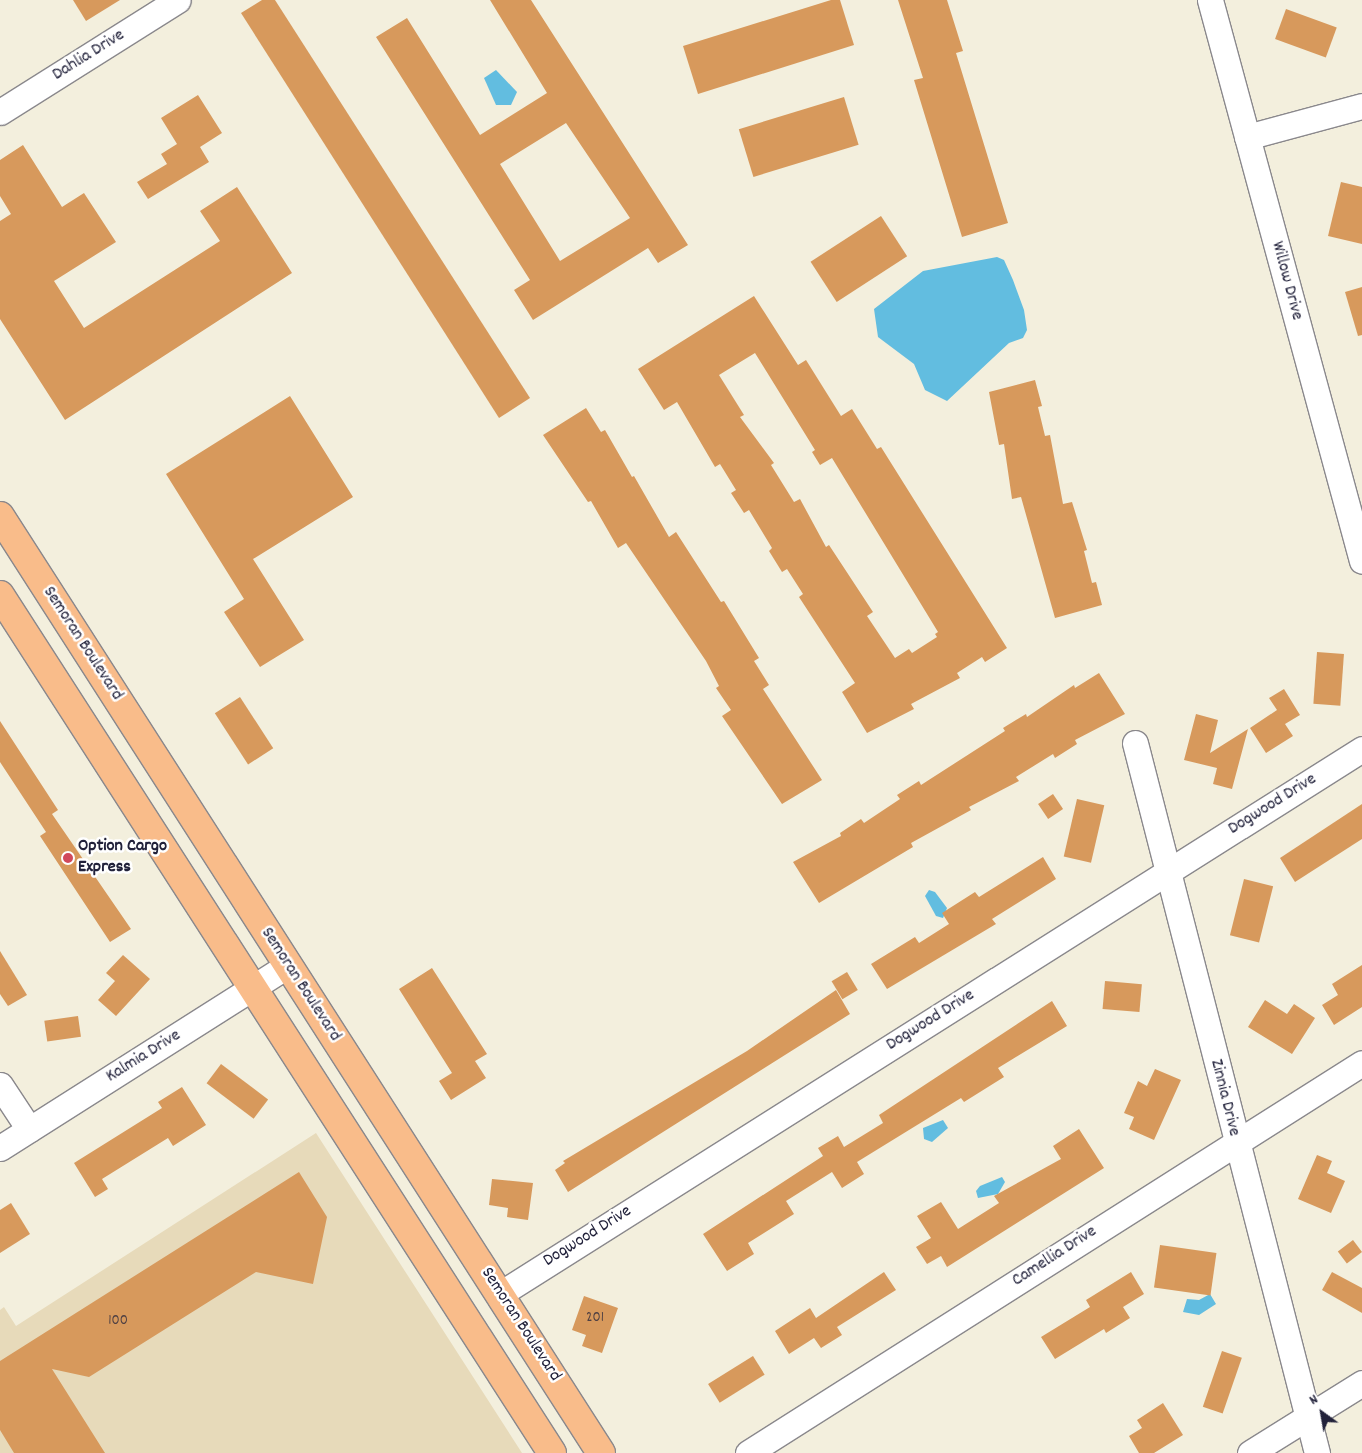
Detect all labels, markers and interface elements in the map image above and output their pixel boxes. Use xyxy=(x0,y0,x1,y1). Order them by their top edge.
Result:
street label: Dahlia Drive xyxy=(49,25,129,87)
street label: Willow Drive xyxy=(1265,239,1307,323)
street label: Semoran Boulevard xyxy=(37,583,127,705)
street label: Dogwood Drive xyxy=(1225,769,1321,841)
place label: Option Cargo Express xyxy=(78,837,167,880)
marker: Option Cargo Express xyxy=(62,852,74,864)
street label: Semoran Boulevard xyxy=(255,924,345,1046)
street label: Dogwood Drive xyxy=(883,985,979,1057)
street label: Kalmia Drive xyxy=(103,1026,185,1088)
street label: Zinnia Drive xyxy=(1204,1057,1244,1139)
street label: Dogwood Drive xyxy=(540,1201,636,1273)
street label: Camellia Drive xyxy=(1009,1222,1101,1292)
street label: Semoran Boulevard xyxy=(475,1264,565,1386)
house number: 201 xyxy=(586,1310,604,1328)
house number: 100 xyxy=(108,1313,128,1331)
north arrow xyxy=(1297,1388,1347,1438)
text: N xyxy=(1306,1390,1322,1411)

